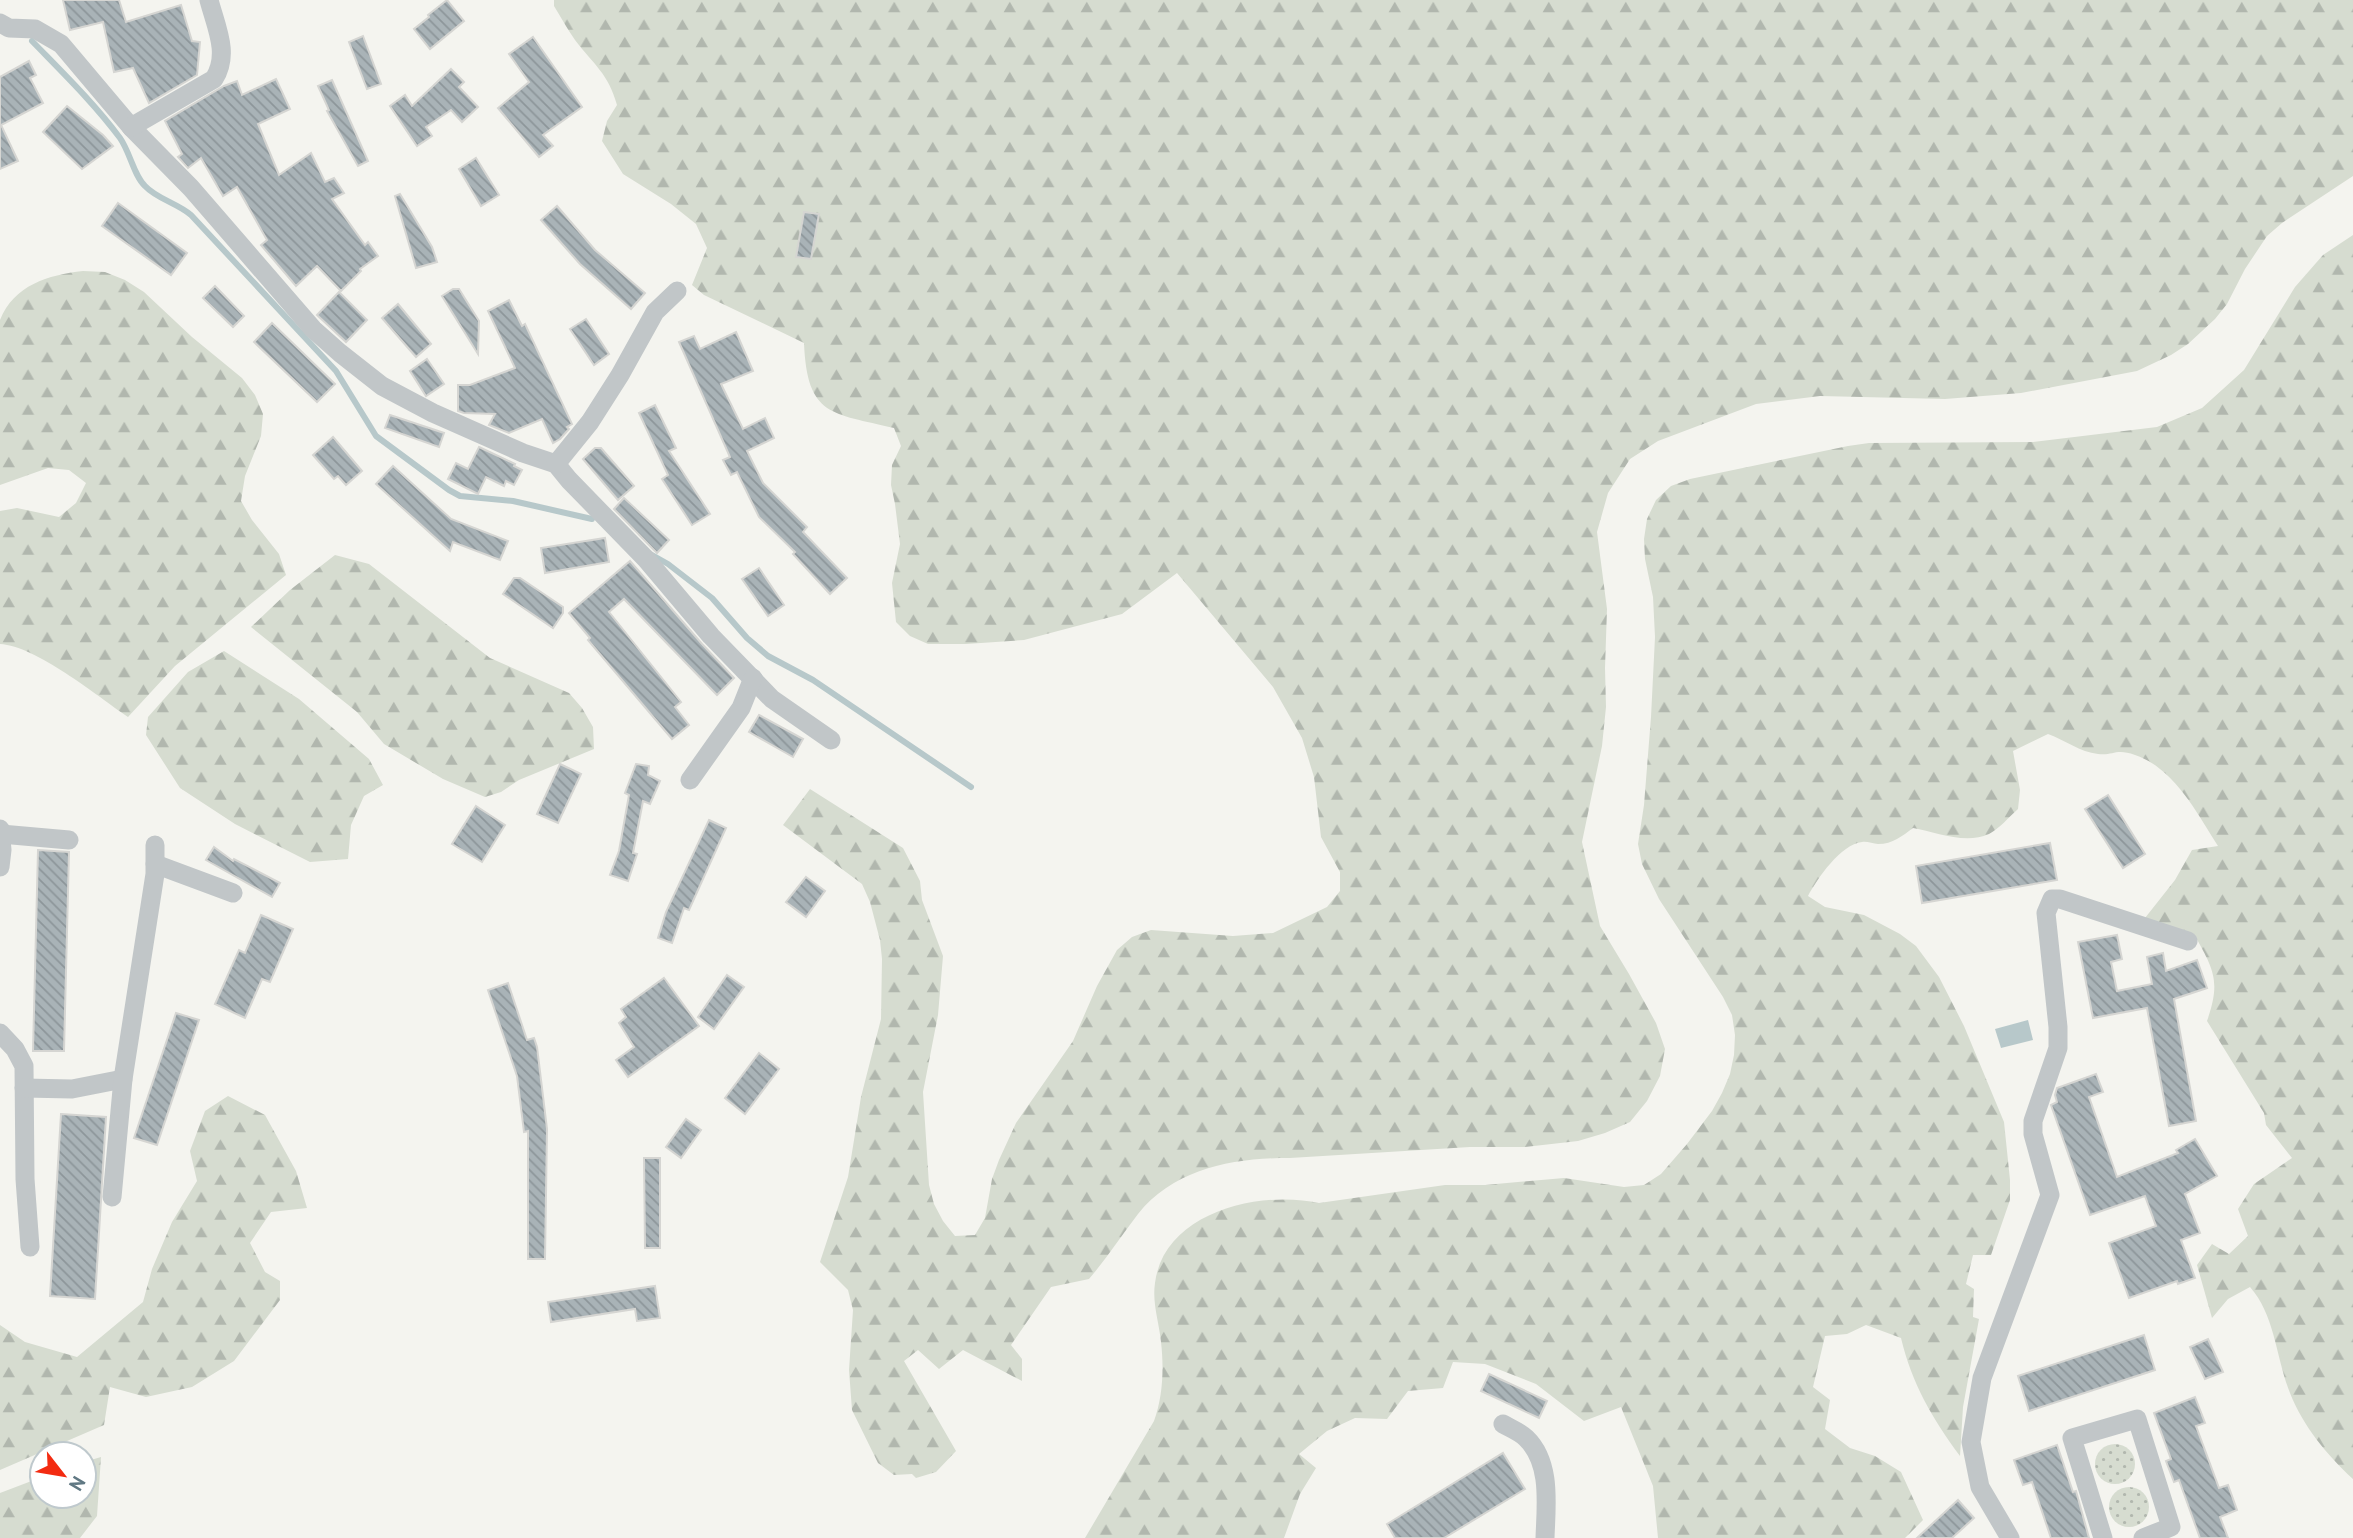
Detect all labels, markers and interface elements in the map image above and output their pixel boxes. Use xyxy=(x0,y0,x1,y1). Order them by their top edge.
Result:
north arrow xyxy=(28,1440,98,1510)
text: N xyxy=(64,1472,91,1495)

